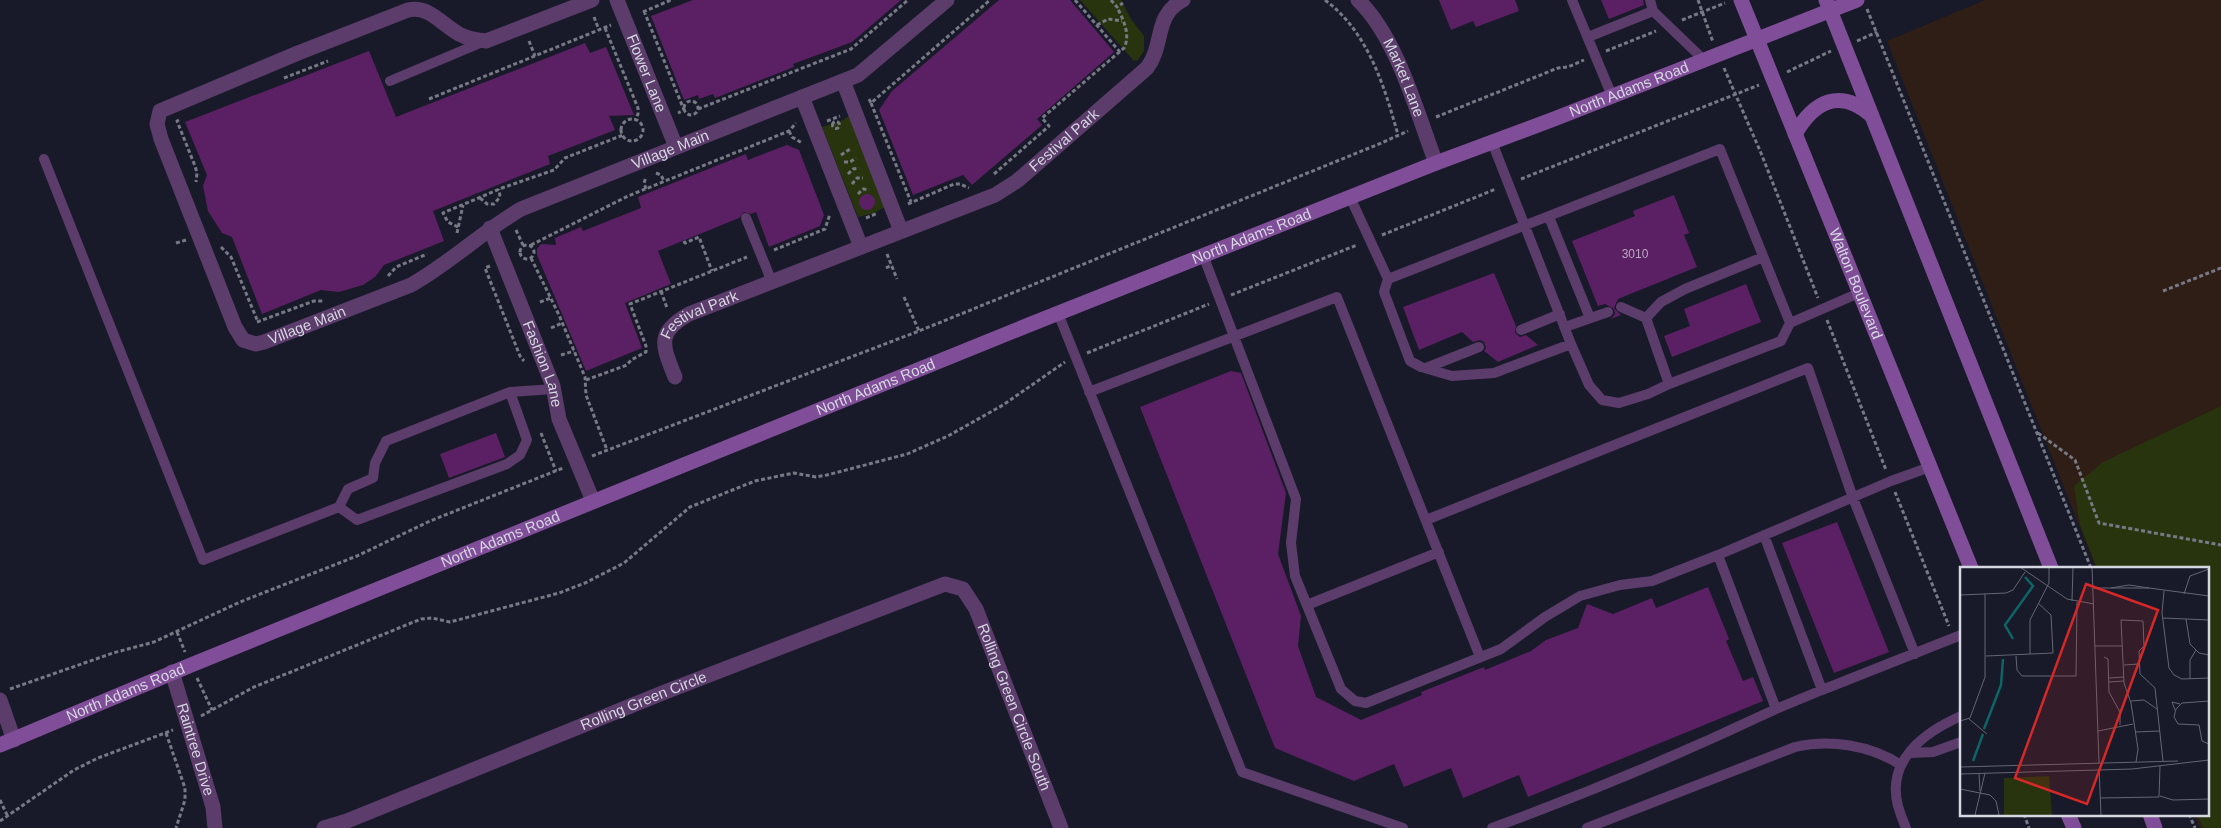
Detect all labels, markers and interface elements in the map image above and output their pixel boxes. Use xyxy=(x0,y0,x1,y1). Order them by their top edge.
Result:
street label: Flower Lane xyxy=(624,32,670,115)
street label: Market Lane xyxy=(1380,35,1428,119)
street label: North Adams Road xyxy=(1567,58,1691,120)
street label: Festival Park xyxy=(1025,105,1102,175)
street label: Village Main xyxy=(629,126,711,172)
street label: North Adams Road xyxy=(1189,205,1313,267)
street label: Walton Boulevard xyxy=(1826,226,1886,341)
house number: 3010 xyxy=(1622,247,1649,261)
street label: Festival Park xyxy=(657,287,741,341)
street label: Village Main xyxy=(266,302,348,347)
street label: Fashion Lane xyxy=(520,318,566,408)
street label: North Adams Road xyxy=(814,355,937,418)
street label: North Adams Road xyxy=(438,507,562,571)
inset map xyxy=(1960,567,2208,816)
street label: Rolling Green Circle South xyxy=(974,621,1055,793)
street label: North Adams Road xyxy=(63,660,187,724)
street label: Rolling Green Circle xyxy=(578,668,709,733)
street label: Raintree Drive xyxy=(174,701,218,798)

